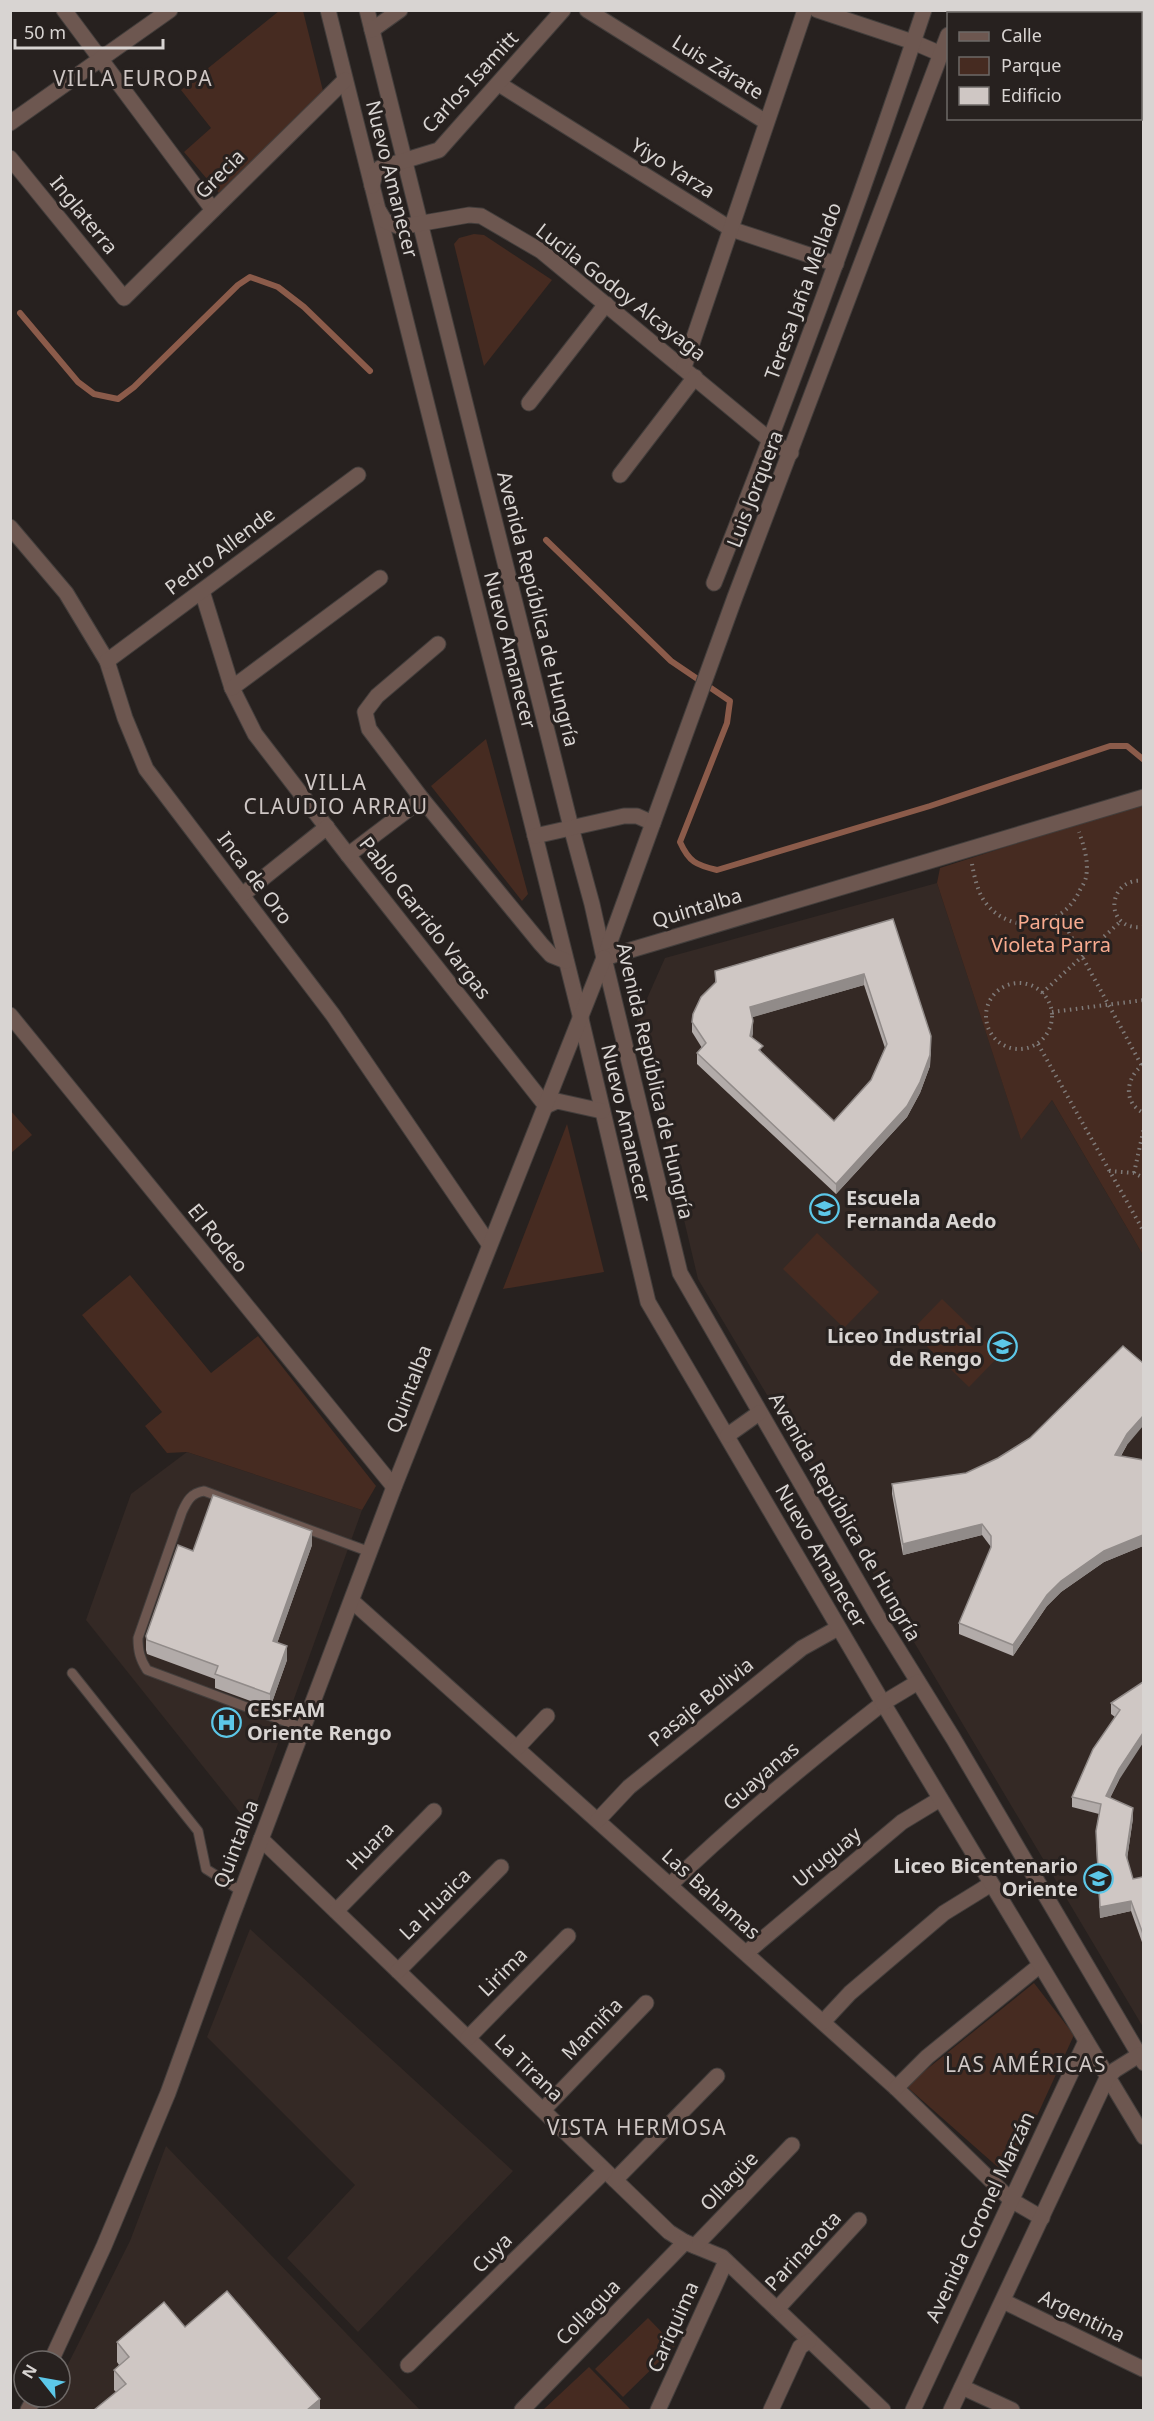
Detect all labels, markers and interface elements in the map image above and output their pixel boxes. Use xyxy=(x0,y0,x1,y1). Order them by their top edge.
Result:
scale bar xyxy=(15,12,164,50)
legend xyxy=(947,12,1142,120)
text: 50 m xyxy=(24,20,66,44)
text: Calle xyxy=(1001,23,1042,47)
street label: Carlos Isamitt xyxy=(415,25,524,138)
street label: Luis Zárate xyxy=(667,28,769,105)
text: Parque xyxy=(1001,53,1061,77)
district label: VILLA EUROPA xyxy=(53,64,213,92)
text: Edificio xyxy=(1001,83,1062,107)
street label: Nuevo Amanecer xyxy=(360,97,425,260)
street label: Yiyo Yarza xyxy=(626,131,720,204)
street label: Grecia xyxy=(189,143,250,204)
street label: Inglaterra xyxy=(44,170,124,260)
street label: Teresa Jaña Mellado xyxy=(758,198,847,383)
street label: Lucila Godoy Alcayaga xyxy=(531,217,712,367)
street label: Luis Jorquera xyxy=(720,426,789,551)
street label: Avenida República de Hungría xyxy=(491,468,586,749)
street label: Pedro Allende xyxy=(159,500,280,601)
street label: Nuevo Amanecer xyxy=(478,568,543,731)
district label: VILLA CLAUDIO ARRAU xyxy=(243,768,429,820)
street label: Inca de Oro xyxy=(212,826,299,930)
street label: Pablo Garrido Vargas xyxy=(353,831,497,1004)
street label: Quintalba xyxy=(649,881,745,934)
park label: Parque Violeta Parra xyxy=(991,908,1111,958)
street label: Avenida República de Hungría xyxy=(611,940,700,1222)
street label: Nuevo Amanecer xyxy=(595,1041,658,1205)
place label: Escuela Fernanda Aedo xyxy=(846,1184,997,1234)
school or university icon: Escuela Fernanda Aedo xyxy=(809,1193,841,1225)
street label: El Rodeo xyxy=(182,1197,255,1278)
place label: Liceo Industrial de Rengo xyxy=(827,1322,982,1372)
school or university icon: Liceo Industrial de Rengo xyxy=(987,1331,1019,1363)
street label: Quintalba xyxy=(379,1341,438,1437)
street label: Avenida República de Hungría xyxy=(763,1388,928,1646)
street label: Nuevo Amanecer xyxy=(769,1479,873,1632)
street label: Pasaje Bolivia xyxy=(643,1651,759,1752)
place label: CESFAM Oriente Rengo xyxy=(247,1696,392,1746)
hospital icon: CESFAM Oriente Rengo xyxy=(210,1706,242,1738)
street label: Guayanas xyxy=(717,1735,805,1816)
street label: Quintalba xyxy=(206,1796,265,1892)
street label: Huara xyxy=(340,1816,399,1876)
street label: Uruguay xyxy=(787,1820,867,1893)
street label: Las Bahamas xyxy=(656,1842,766,1945)
place label: Liceo Bicentenario Oriente xyxy=(893,1852,1078,1902)
street label: La Huaica xyxy=(393,1862,476,1945)
school or university icon: Liceo Bicentenario Oriente xyxy=(1083,1862,1115,1894)
street label: Lirima xyxy=(472,1941,533,2002)
street label: Mamiña xyxy=(555,1992,628,2066)
street label: La Tirana xyxy=(489,2028,570,2107)
district label: LAS AMÉRICAS xyxy=(945,2050,1107,2078)
street label: Avenida Coronel Marzán xyxy=(919,2107,1040,2327)
district label: VISTA HERMOSA xyxy=(547,2113,727,2141)
street label: Ollagüe xyxy=(694,2145,764,2216)
street label: Parinacota xyxy=(759,2205,847,2297)
street label: Cuya xyxy=(466,2227,518,2279)
street label: Collagua xyxy=(549,2273,626,2351)
street label: Cariquima xyxy=(640,2277,705,2377)
street label: Argentina xyxy=(1035,2283,1130,2348)
north arrow xyxy=(12,2349,72,2409)
text: N xyxy=(16,2360,42,2383)

